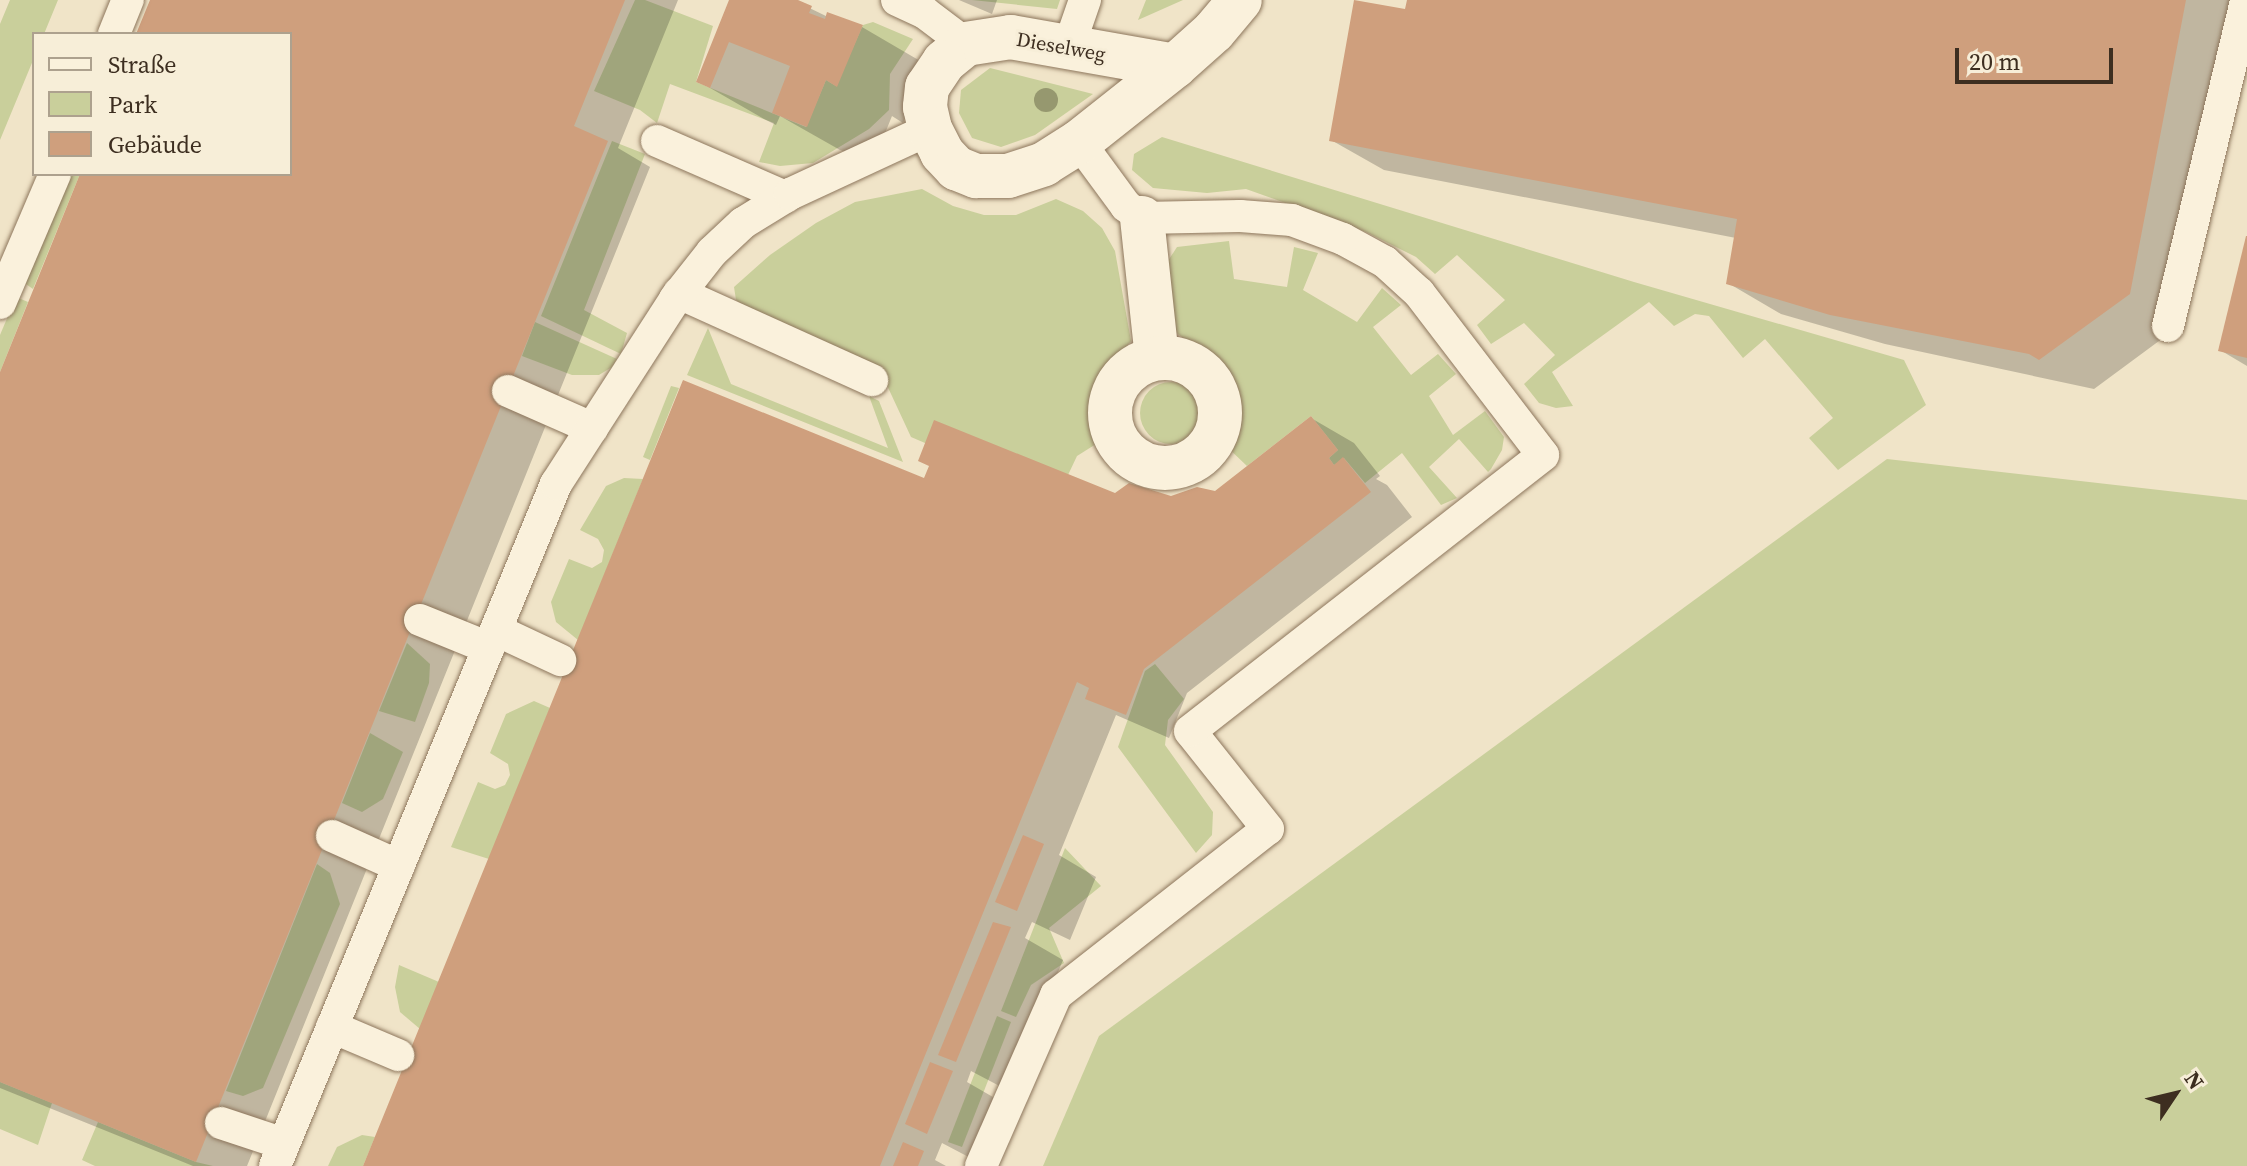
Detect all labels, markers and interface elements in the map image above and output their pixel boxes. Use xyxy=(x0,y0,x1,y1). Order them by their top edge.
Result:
street label: Dieselweg xyxy=(1014,27,1108,67)
legend xyxy=(32,32,292,176)
scale bar xyxy=(1959,32,2117,82)
text: 20 m xyxy=(1969,45,2020,78)
text: Straße xyxy=(108,48,176,81)
text: Park xyxy=(108,88,157,121)
text: Gebäude xyxy=(108,128,202,161)
north arrow xyxy=(2135,1054,2215,1134)
text: N xyxy=(2178,1065,2212,1095)

